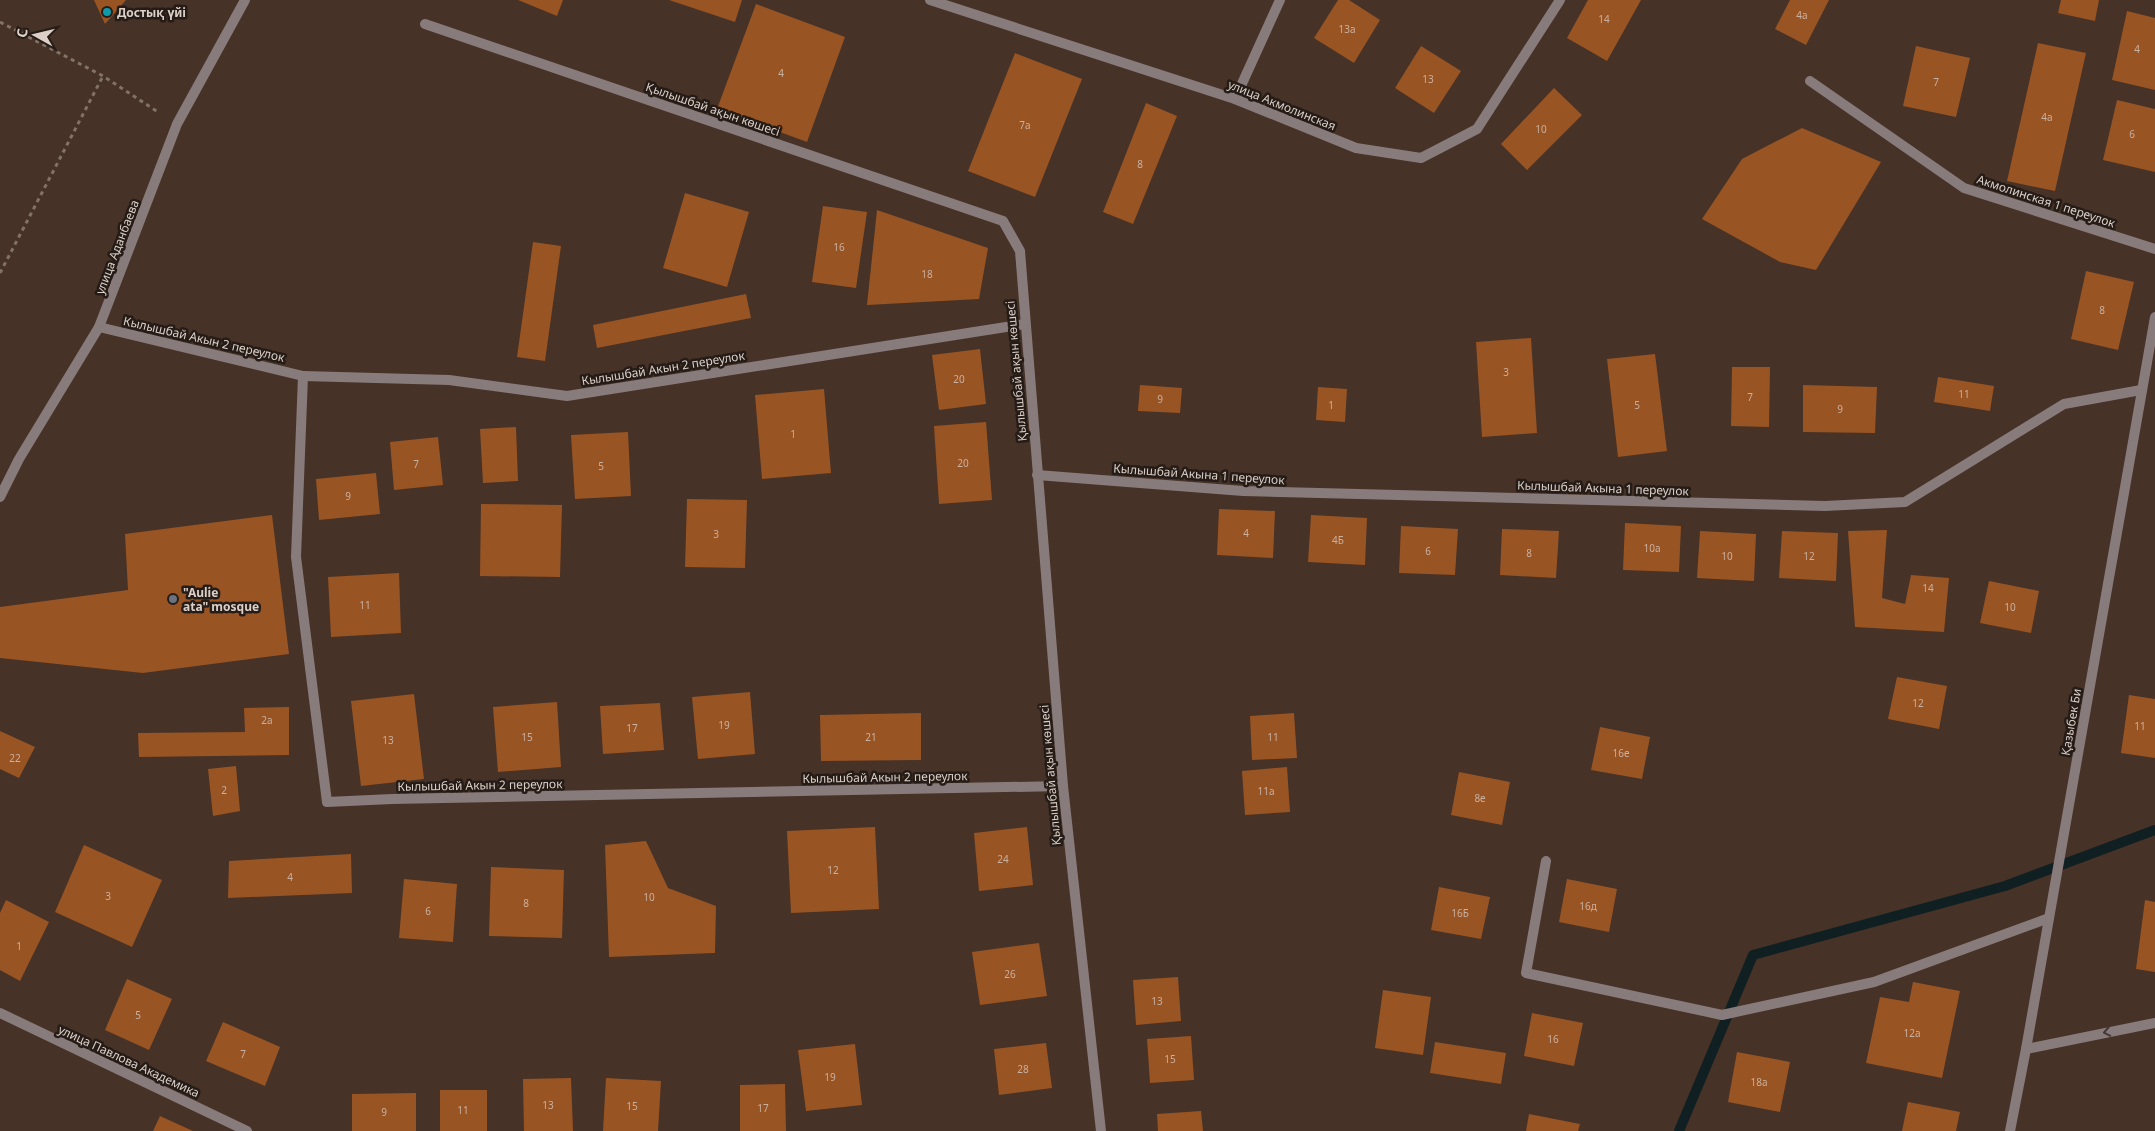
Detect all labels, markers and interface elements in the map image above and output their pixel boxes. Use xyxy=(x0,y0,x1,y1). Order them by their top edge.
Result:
place label: Достық үйі xyxy=(117,4,186,21)
marker: Достық үйі xyxy=(101,6,113,18)
house number: 4а xyxy=(1796,8,1808,22)
north arrow xyxy=(10,10,60,60)
house number: 14 xyxy=(1598,12,1610,26)
house number: 13а xyxy=(1339,22,1356,36)
text: С xyxy=(12,27,32,39)
house number: 4 xyxy=(2134,42,2140,56)
house number: 4 xyxy=(778,66,784,80)
house number: 13 xyxy=(1422,72,1434,86)
house number: 7 xyxy=(1933,75,1939,89)
street label: улица Акмолинская xyxy=(1225,76,1339,134)
street label: Қылышбай ақын көшесі xyxy=(644,78,782,140)
house number: 4а xyxy=(2041,110,2053,124)
house number: 7а xyxy=(1019,118,1031,132)
house number: 10 xyxy=(1535,122,1547,136)
house number: 6 xyxy=(2129,127,2135,141)
house number: 8 xyxy=(1137,157,1143,171)
street label: Акмолинская 1 переулок xyxy=(1975,171,2118,232)
street label: улица Аданбаева xyxy=(91,197,143,297)
house number: 16 xyxy=(833,240,845,254)
house number: 18 xyxy=(921,267,933,281)
street label: Қылышбай ақын көшесі xyxy=(1001,300,1031,442)
house number: 8 xyxy=(2099,303,2105,317)
street label: Кылышбай Акын 2 переулок xyxy=(122,312,287,366)
street label: Кылышбай Акын 2 переулок xyxy=(580,347,746,389)
house number: 3 xyxy=(1503,365,1509,379)
house number: 20 xyxy=(953,372,965,386)
house number: 11 xyxy=(1958,387,1970,401)
house number: 7 xyxy=(1747,390,1753,404)
house number: 9 xyxy=(1157,392,1163,406)
house number: 1 xyxy=(1328,398,1334,412)
house number: 5 xyxy=(1634,398,1640,412)
house number: 9 xyxy=(1837,402,1843,416)
house number: 1 xyxy=(790,427,796,441)
house number: 20 xyxy=(957,456,969,470)
house number: 7 xyxy=(413,457,419,471)
house number: 5 xyxy=(598,459,604,473)
street label: Кылышбай Акына 1 переулок xyxy=(1113,460,1286,489)
street label: Кылышбай Акына 1 переулок xyxy=(1517,477,1690,500)
house number: 9 xyxy=(345,489,351,503)
house number: 4 xyxy=(1243,526,1249,540)
house number: 3 xyxy=(713,527,719,541)
house number: 4Б xyxy=(1332,533,1344,547)
house number: 10а xyxy=(1644,541,1661,555)
house number: 6 xyxy=(1425,544,1431,558)
house number: 8 xyxy=(1526,546,1532,560)
house number: 10 xyxy=(1721,549,1733,563)
house number: 12 xyxy=(1803,549,1815,563)
house number: 14 xyxy=(1922,581,1934,595)
place label: "Aulie ata" mosque xyxy=(183,584,259,615)
marker: "Aulie ata" mosque xyxy=(167,593,179,605)
house number: 11 xyxy=(359,598,371,612)
house number: 10 xyxy=(2004,600,2016,614)
street label: Қазыбек Би xyxy=(2057,687,2085,757)
house number: 12 xyxy=(1912,696,1924,710)
street label: Қылышбай ақын көшесі xyxy=(1035,704,1065,846)
house number: 2а xyxy=(261,713,273,727)
house number: 19 xyxy=(718,718,730,732)
house number: 11 xyxy=(2134,719,2146,733)
house number: 17 xyxy=(626,721,638,735)
house number: 15 xyxy=(521,730,533,744)
house number: 21 xyxy=(865,730,877,744)
house number: 11 xyxy=(1267,730,1279,744)
house number: 13 xyxy=(382,733,394,747)
house number: 16е xyxy=(1613,746,1630,760)
house number: 22 xyxy=(9,751,21,765)
street label: Кылышбай Акын 2 переулок xyxy=(802,767,968,787)
street label: Кылышбай Акын 2 переулок xyxy=(397,775,563,795)
house number: 2 xyxy=(221,783,227,797)
house number: 11а xyxy=(1258,784,1275,798)
house number: 8е xyxy=(1474,791,1486,805)
house number: 24 xyxy=(997,852,1009,866)
house number: 12 xyxy=(827,863,839,877)
house number: 4 xyxy=(287,870,293,884)
house number: 3 xyxy=(105,889,111,903)
house number: 10 xyxy=(643,890,655,904)
house number: 8 xyxy=(523,896,529,910)
house number: 16д xyxy=(1579,899,1597,913)
house number: 6 xyxy=(425,904,431,918)
house number: 16Б xyxy=(1451,906,1469,920)
house number: 1 xyxy=(16,939,22,953)
house number: 26 xyxy=(1004,967,1016,981)
house number: 13 xyxy=(1151,994,1163,1008)
house number: 5 xyxy=(135,1008,141,1022)
street label: улица Павлова Академика xyxy=(56,1021,202,1101)
house number: 12а xyxy=(1904,1026,1921,1040)
one-way arrow xyxy=(2103,1027,2112,1037)
house number: 16 xyxy=(1547,1032,1559,1046)
house number: 7 xyxy=(240,1047,246,1061)
house number: 15 xyxy=(1164,1052,1176,1066)
house number: 28 xyxy=(1017,1062,1029,1076)
house number: 19 xyxy=(824,1070,836,1084)
house number: 18а xyxy=(1751,1075,1768,1089)
house number: 13 xyxy=(542,1098,554,1112)
house number: 15 xyxy=(626,1099,638,1113)
house number: 17 xyxy=(757,1101,769,1115)
house number: 11 xyxy=(457,1103,469,1117)
house number: 9 xyxy=(381,1105,387,1119)

